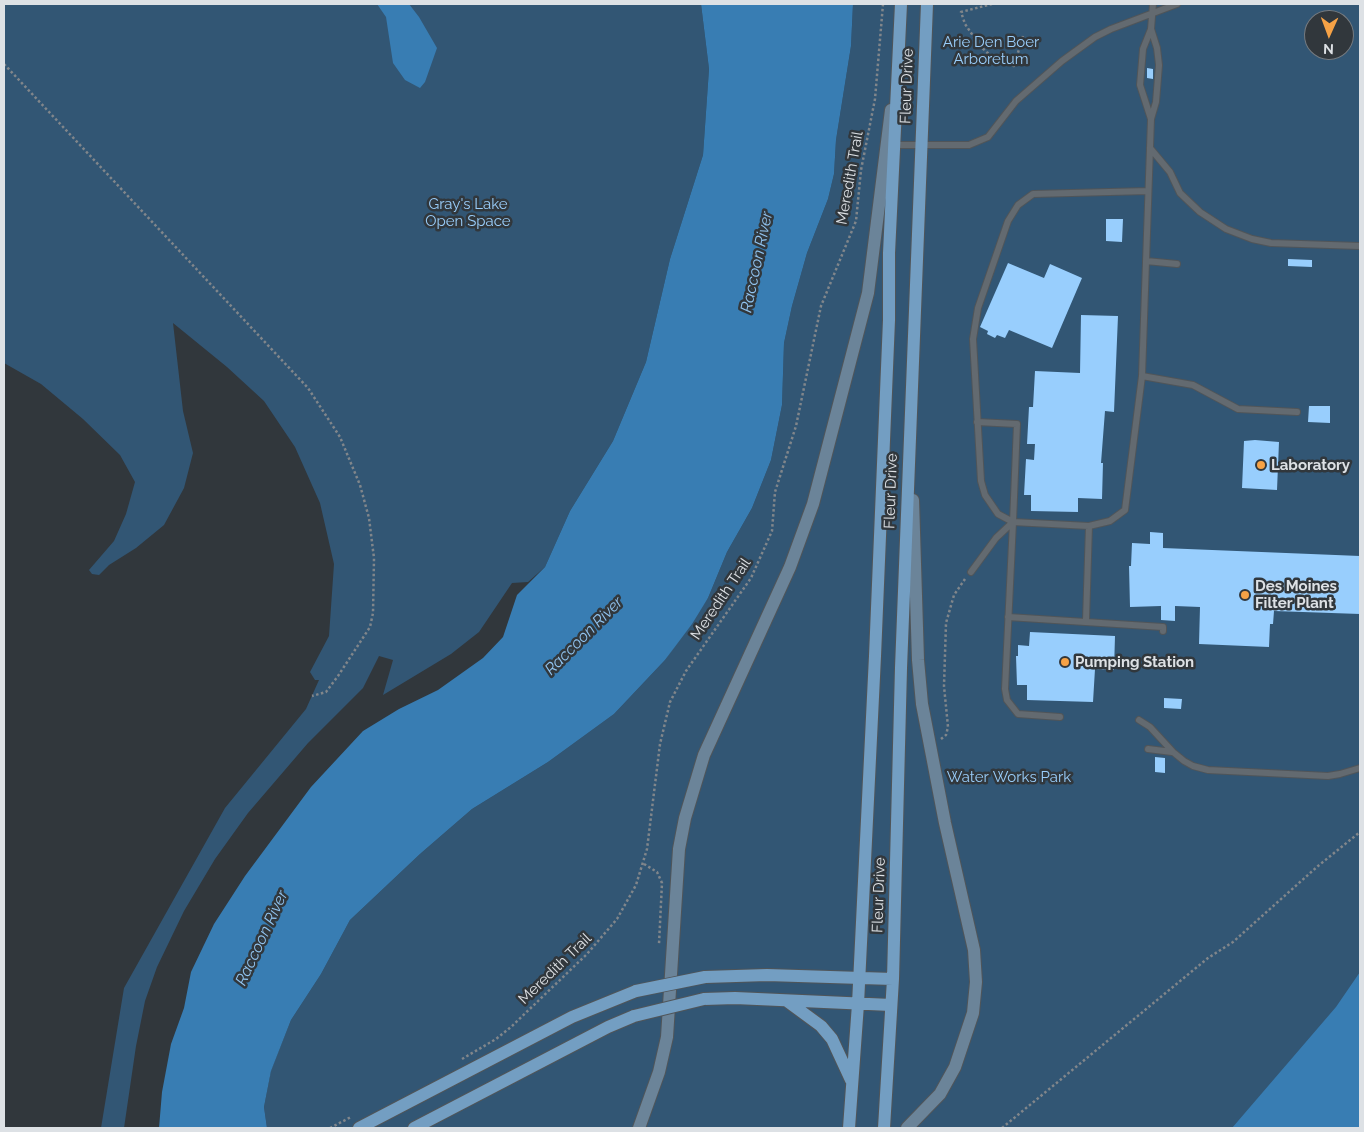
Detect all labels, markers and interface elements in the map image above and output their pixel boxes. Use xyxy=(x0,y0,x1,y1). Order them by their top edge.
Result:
north arrow xyxy=(1304,10,1354,60)
park label: Arie Den Boer Arboretum xyxy=(943,33,1039,68)
text: N xyxy=(1323,41,1334,57)
street label: Fleur Drive xyxy=(897,48,917,124)
street label: Meredith Trail xyxy=(833,130,867,226)
park label: Gray's Lake Open Space xyxy=(425,195,511,230)
water label: Raccoon River xyxy=(737,210,777,314)
street label: Fleur Drive xyxy=(881,453,901,529)
place label: Laboratory xyxy=(1271,456,1350,474)
marker: Laboratory xyxy=(1255,459,1267,471)
street label: Meredith Trail xyxy=(687,555,755,643)
place label: Des Moines Filter Plant xyxy=(1255,577,1337,612)
marker: Des Moines Filter Plant xyxy=(1239,589,1251,601)
water label: Raccoon River xyxy=(541,593,627,679)
place label: Pumping Station xyxy=(1075,653,1194,671)
marker: Pumping Station xyxy=(1059,656,1071,668)
park label: Water Works Park xyxy=(947,768,1071,786)
street label: Fleur Drive xyxy=(869,857,889,933)
water label: Raccoon River xyxy=(232,887,292,989)
street label: Meredith Trail xyxy=(515,930,595,1008)

